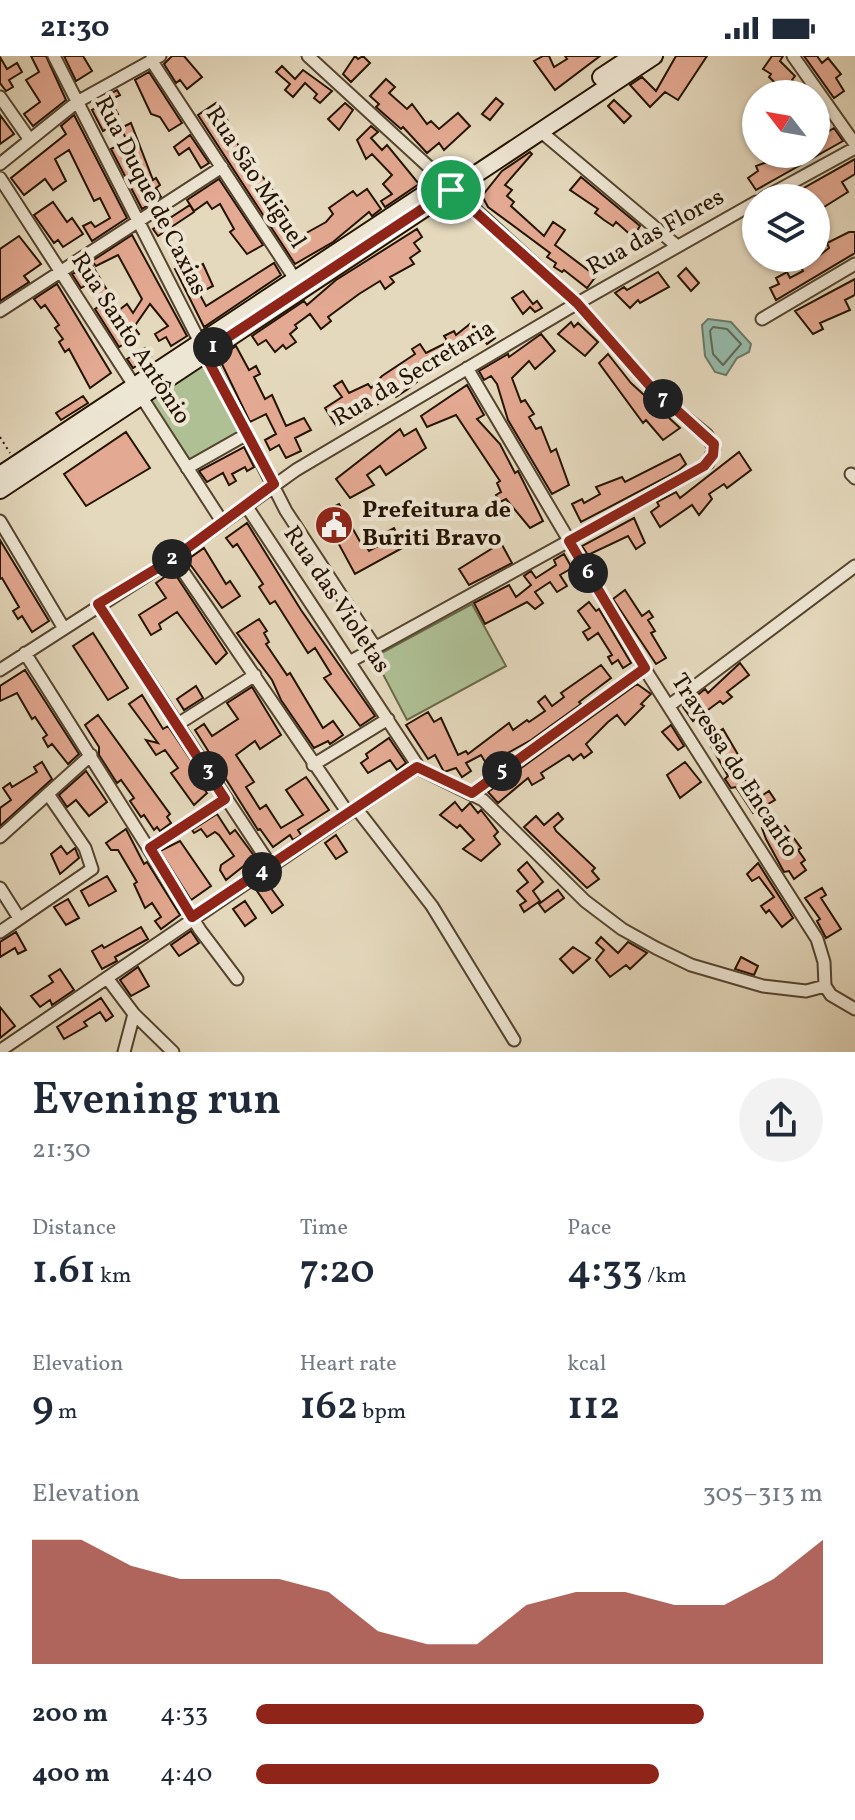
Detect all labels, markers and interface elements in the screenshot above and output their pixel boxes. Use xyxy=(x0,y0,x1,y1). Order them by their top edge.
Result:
text: 21:30 xyxy=(40,7,110,49)
north arrow xyxy=(742,80,830,168)
map controls xyxy=(742,80,830,272)
street label: Rua Duque de Caxias xyxy=(85,90,215,302)
street label: Rua São Miguel xyxy=(196,100,314,256)
pin xyxy=(417,156,485,224)
icon: arrive xyxy=(429,168,473,212)
street label: Rua das Flores xyxy=(581,181,731,285)
button: layers xyxy=(742,184,830,272)
street label: Rua Santo Antônio xyxy=(62,247,198,431)
street label: Rua da Secretaria xyxy=(327,312,501,436)
pin: 1 xyxy=(193,327,233,367)
text: 1 xyxy=(209,331,217,362)
pin: 7 xyxy=(643,379,683,419)
text: 7 xyxy=(658,383,668,414)
place label: Prefeitura de Buriti Bravo xyxy=(362,494,511,556)
public building icon: Prefeitura de Buriti Bravo xyxy=(313,504,355,546)
street label: Rua das Violetas xyxy=(274,520,398,680)
pin: 2 xyxy=(152,539,192,579)
text: 2 xyxy=(166,543,178,574)
pin: 6 xyxy=(568,553,608,593)
text: 6 xyxy=(582,557,594,588)
street label: Travessa do Encanto xyxy=(662,667,806,865)
pin: 3 xyxy=(188,751,228,791)
pin: 5 xyxy=(482,751,522,791)
text: 3 xyxy=(202,755,214,786)
text: 5 xyxy=(497,755,507,786)
pin: 4 xyxy=(242,852,282,892)
text: 4 xyxy=(255,856,269,887)
text: Evening run xyxy=(32,1071,281,1132)
button: share xyxy=(739,1078,823,1162)
text: 21:30 xyxy=(32,1132,91,1168)
text: Distance xyxy=(32,1213,116,1244)
text: Time xyxy=(300,1213,348,1244)
text: Pace xyxy=(567,1213,611,1244)
text: 1.61 xyxy=(32,1244,96,1300)
text: 7:20 xyxy=(300,1244,375,1300)
text: 4:33 xyxy=(567,1244,643,1300)
text: km xyxy=(96,1261,131,1292)
text: /km xyxy=(643,1261,687,1292)
text: Elevation xyxy=(32,1349,123,1380)
text: Heart rate xyxy=(300,1349,397,1380)
text: kcal xyxy=(567,1349,606,1380)
text: 9 xyxy=(32,1380,54,1436)
text: 162 xyxy=(300,1380,358,1436)
text: 112 xyxy=(567,1380,620,1436)
text: m xyxy=(54,1397,77,1428)
text: bpm xyxy=(358,1397,406,1428)
text: Elevation xyxy=(32,1476,140,1512)
text: 305–313 m xyxy=(703,1476,823,1512)
text: 200 m xyxy=(32,1696,108,1732)
text: 4:33 xyxy=(160,1696,208,1732)
text: 400 m xyxy=(32,1756,110,1792)
text: 4:40 xyxy=(160,1756,212,1792)

